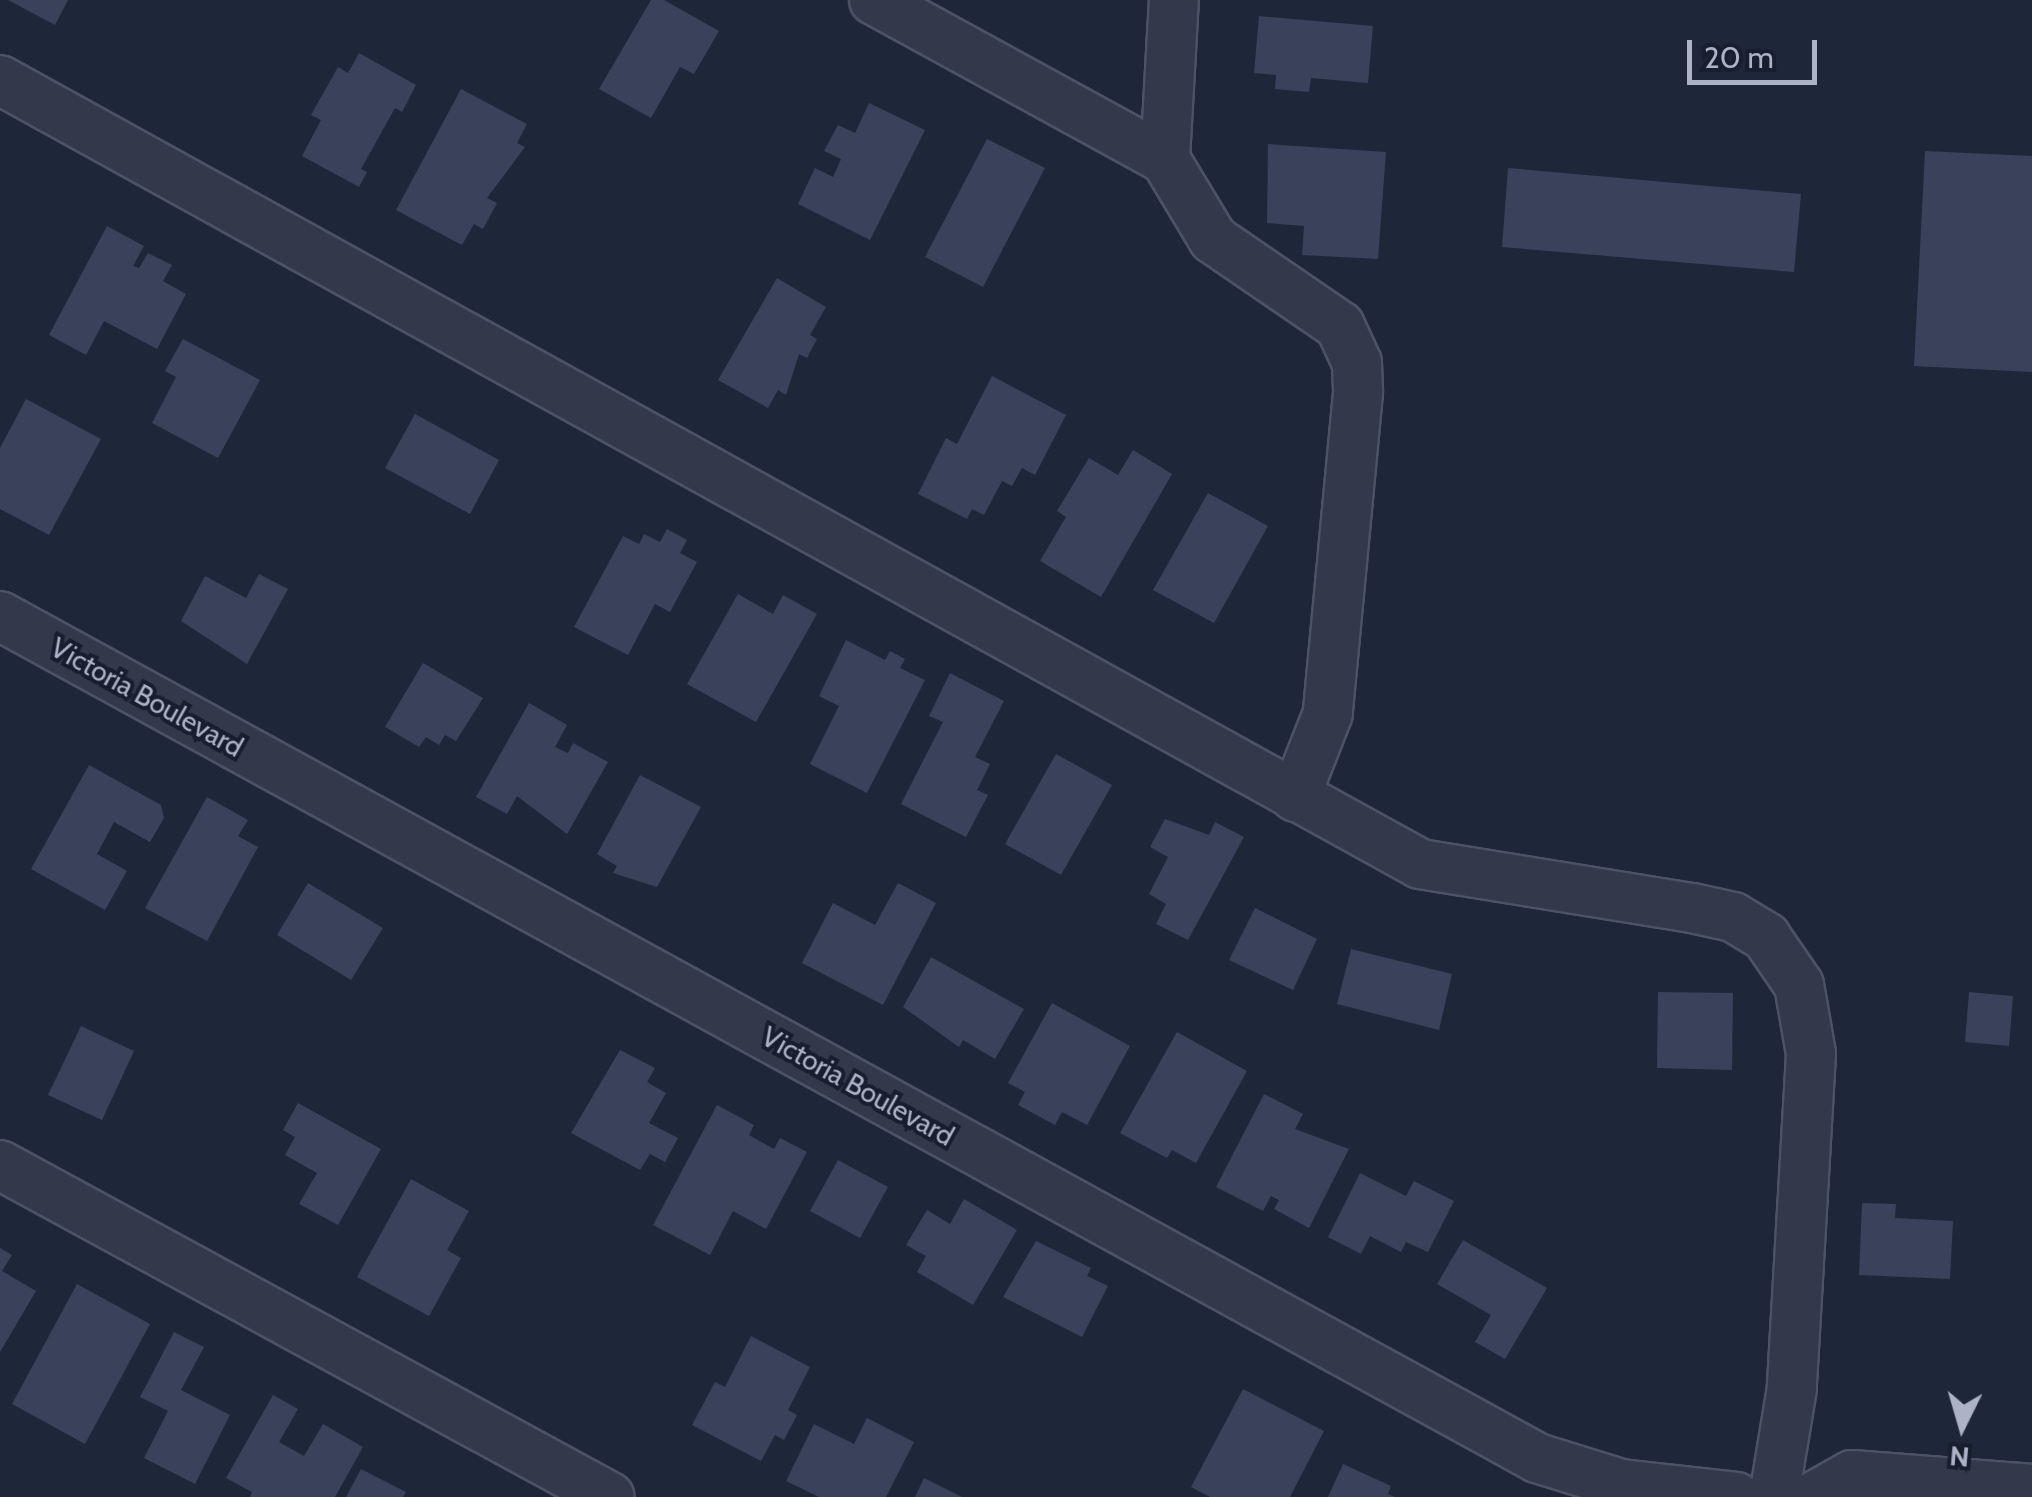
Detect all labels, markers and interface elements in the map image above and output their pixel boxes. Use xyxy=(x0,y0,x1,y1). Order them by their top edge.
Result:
scale bar xyxy=(1692,20,1822,82)
text: 20 m xyxy=(1704,39,1774,76)
street label: Victoria Boulevard xyxy=(45,630,249,764)
street label: Victoria Boulevard xyxy=(756,1019,960,1153)
north arrow xyxy=(1912,1377,2012,1477)
text: N xyxy=(1948,1439,1971,1475)

